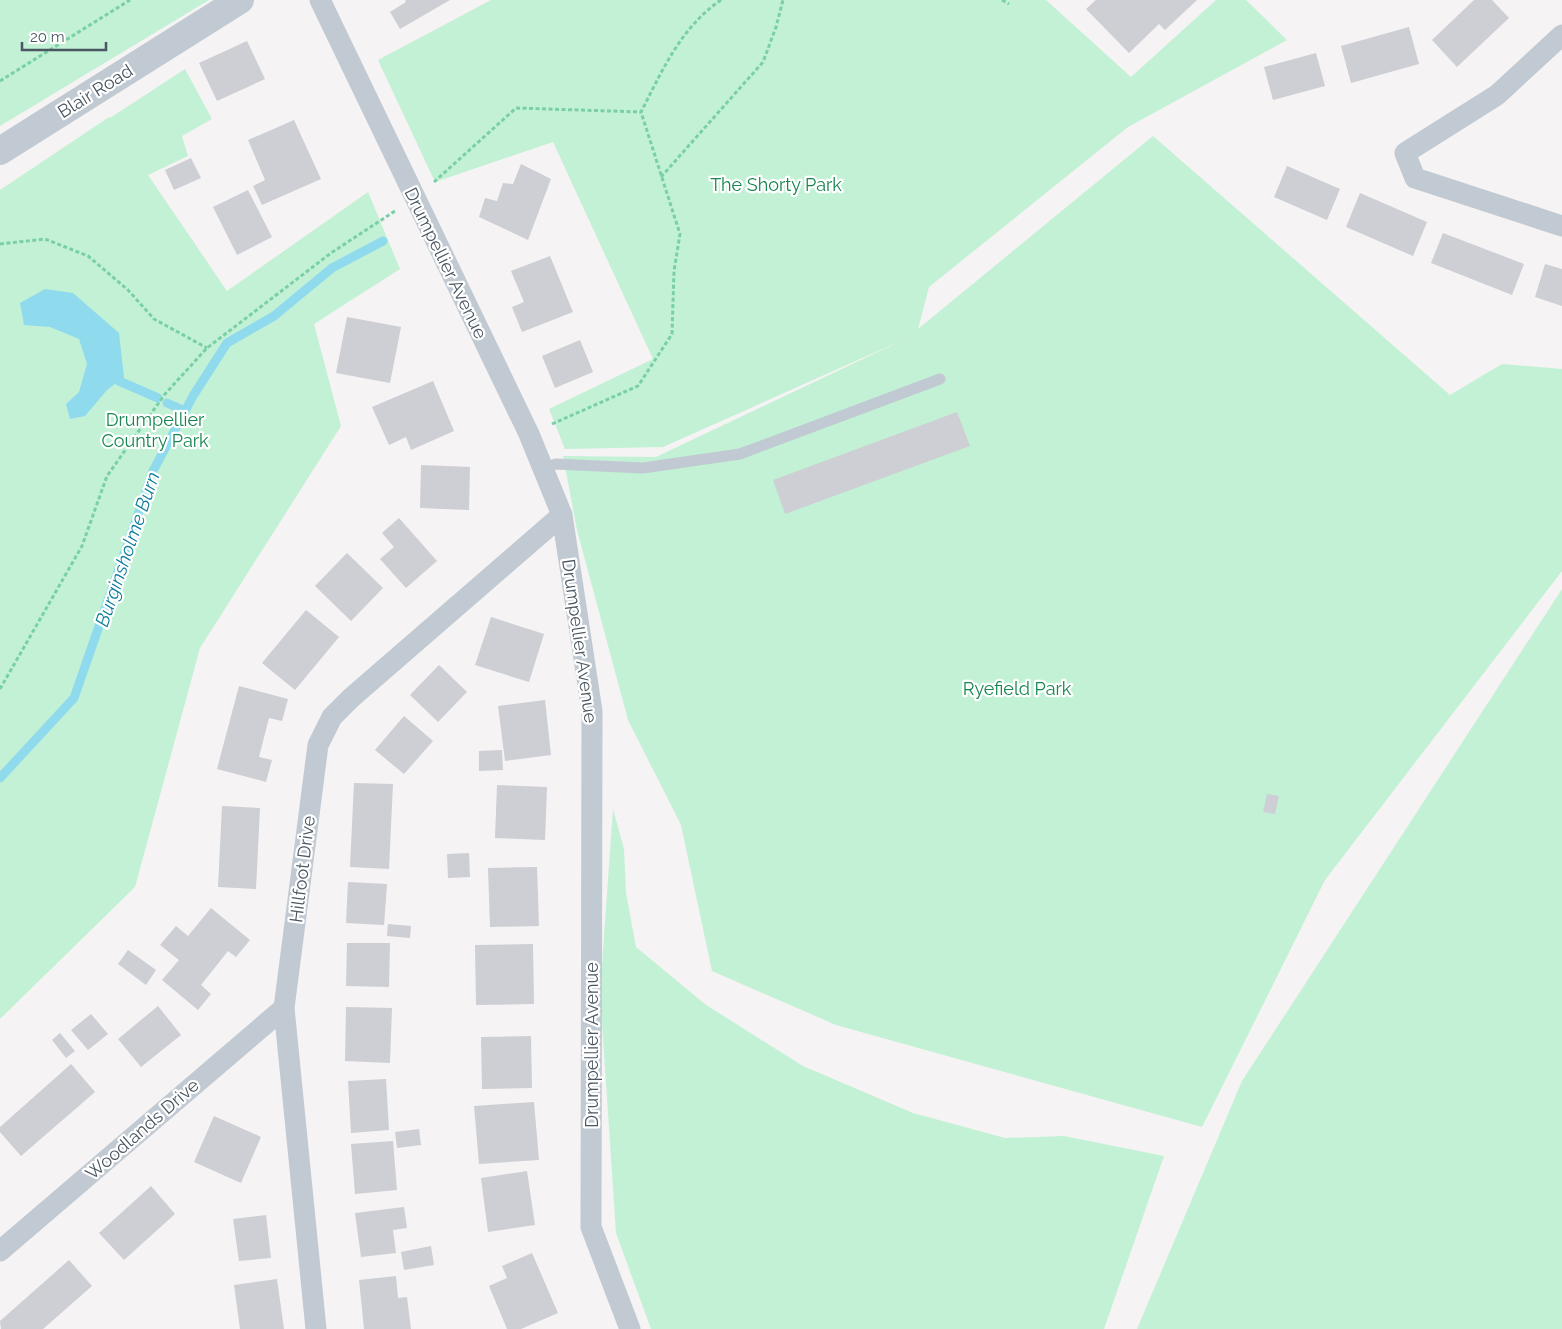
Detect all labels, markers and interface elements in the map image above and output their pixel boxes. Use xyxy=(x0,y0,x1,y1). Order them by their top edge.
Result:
scale bar xyxy=(22,20,106,52)
text: 20 m xyxy=(30,28,65,46)
street label: Blair Road xyxy=(54,60,136,122)
park label: The Shorty Park xyxy=(710,174,842,195)
street label: Drumpellier Avenue xyxy=(400,184,492,342)
park label: Drumpellier Country Park xyxy=(101,409,209,451)
water label: Burginsholme Burn xyxy=(90,469,164,629)
street label: Drumpellier Avenue xyxy=(558,558,602,725)
park label: Ryefield Park xyxy=(963,678,1072,699)
street label: Hillfoot Drive xyxy=(285,814,319,924)
street label: Drumpellier Avenue xyxy=(581,962,602,1128)
street label: Woodlands Drive xyxy=(81,1074,203,1184)

